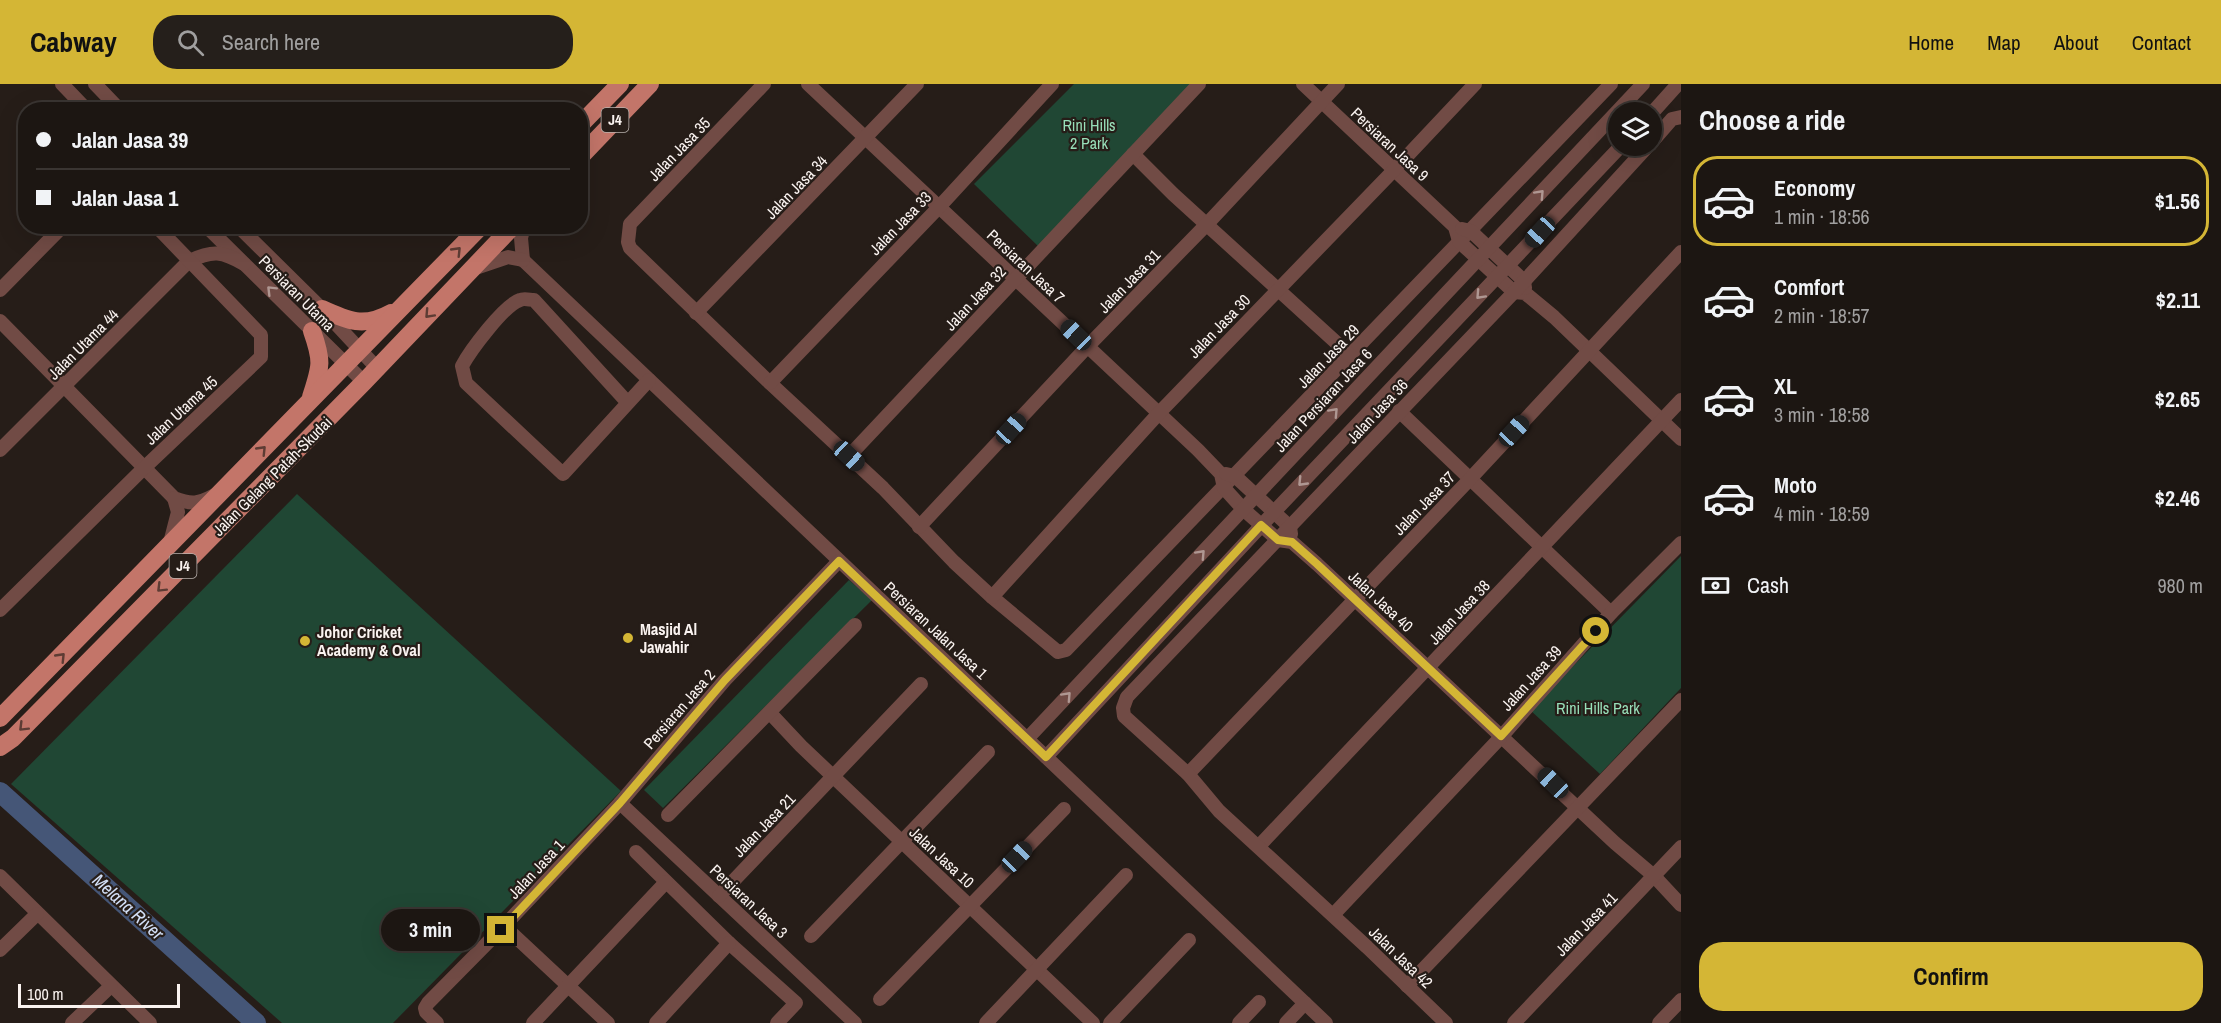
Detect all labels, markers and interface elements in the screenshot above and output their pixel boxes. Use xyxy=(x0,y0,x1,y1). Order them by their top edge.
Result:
search box xyxy=(153,15,573,69)
text: Cabway xyxy=(30,23,117,61)
icon: search xyxy=(174,26,207,59)
text: Search here xyxy=(222,27,320,57)
text: Home xyxy=(1908,28,1954,57)
text: Map xyxy=(1987,28,2021,57)
text: About xyxy=(2054,28,2099,57)
text: Contact xyxy=(2132,28,2191,57)
street label: Persiaran Jasa 9 xyxy=(1346,102,1434,186)
map controls xyxy=(1608,102,1662,156)
button: layers xyxy=(1608,102,1662,156)
text: Choose a ride xyxy=(1699,102,1845,138)
road number: J4 xyxy=(602,108,628,132)
street label: Jalan Jasa 35 xyxy=(643,112,715,186)
park label: Rini Hills 2 Park xyxy=(1062,114,1116,154)
text: Jalan Jasa 39 xyxy=(72,125,188,155)
street label: Jalan Jasa 34 xyxy=(760,150,832,224)
text: Economy xyxy=(1774,173,1855,203)
icon: car xyxy=(1702,174,1756,228)
text: Jalan Jasa 1 xyxy=(72,183,178,213)
street label: Jalan Jasa 33 xyxy=(864,186,936,260)
text: $1.56 xyxy=(2155,186,2200,216)
one-way arrow xyxy=(1533,190,1544,201)
text: 1 min · 18:56 xyxy=(1774,203,1870,230)
car xyxy=(1521,213,1559,251)
street label: Persiaran Jasa 7 xyxy=(982,224,1070,308)
street label: Jalan Jasa 31 xyxy=(1093,244,1166,318)
one-way arrow xyxy=(450,247,461,258)
street label: Persiaran Utama xyxy=(254,250,340,336)
street label: Jalan Jasa 32 xyxy=(939,261,1011,335)
text: Comfort xyxy=(1774,272,1844,302)
icon: car xyxy=(1702,273,1756,327)
text: $2.11 xyxy=(2156,285,2200,315)
one-way arrow xyxy=(267,287,278,298)
street label: Jalan Jasa 30 xyxy=(1183,289,1255,363)
one-way arrow xyxy=(1476,289,1487,299)
text: 2 min · 18:57 xyxy=(1774,302,1870,329)
street label: Jalan Utama 44 xyxy=(43,304,123,384)
one-way arrow xyxy=(425,306,436,317)
car xyxy=(1057,316,1095,354)
street label: Jalan Jasa 29 xyxy=(1292,319,1364,393)
street label: Jalan Persiaran Jasa 6 xyxy=(1269,343,1377,457)
street label: Jalan Utama 45 xyxy=(140,371,222,449)
text: XL xyxy=(1774,371,1797,401)
icon: car xyxy=(1702,372,1756,426)
street label: Jalan Jasa 36 xyxy=(1341,374,1413,448)
text: $2.65 xyxy=(2155,384,2200,414)
text: 3 min · 18:58 xyxy=(1774,401,1870,428)
one-way arrow xyxy=(1327,409,1338,420)
car xyxy=(992,410,1030,448)
street label: Jalan Gelang Patah-Skudai xyxy=(207,411,337,541)
car xyxy=(1495,412,1533,450)
car xyxy=(830,437,868,475)
one-way arrow xyxy=(255,447,266,458)
street label: Jalan Jasa 37 xyxy=(1388,466,1460,540)
text: Moto xyxy=(1774,470,1817,500)
icon: car xyxy=(1702,471,1756,525)
one-way arrow xyxy=(1298,475,1309,486)
text: $2.46 xyxy=(2155,483,2200,513)
text: 4 min · 18:59 xyxy=(1774,500,1870,527)
one-way arrow xyxy=(1194,551,1205,561)
road number: J4 xyxy=(170,554,196,578)
street label: Jalan Jasa 40 xyxy=(1344,565,1418,637)
icon: cash xyxy=(1699,569,1732,602)
text: Cash xyxy=(1747,570,1789,600)
text: 980 m xyxy=(2157,572,2203,599)
street label: Jalan Jasa 38 xyxy=(1423,575,1495,649)
street label: Persiaran Jalan Jasa 1 xyxy=(879,576,993,684)
one-way arrow xyxy=(157,581,168,592)
route start xyxy=(1582,617,1609,644)
place label: Masjid Al Jawahir xyxy=(640,618,697,658)
place label: Johor Cricket Academy & Oval xyxy=(317,621,421,661)
marker: Masjid Al Jawahir xyxy=(621,631,635,645)
marker: Johor Cricket Academy & Oval xyxy=(298,634,312,648)
street label: Jalan Jasa 39 xyxy=(1496,641,1566,715)
one-way arrow xyxy=(54,654,65,664)
street label: Persiaran Jasa 2 xyxy=(638,664,720,754)
one-way arrow xyxy=(1060,693,1071,703)
park label: Rini Hills Park xyxy=(1556,697,1640,719)
one-way arrow xyxy=(20,719,31,730)
car xyxy=(1534,764,1572,802)
street label: Jalan Jasa 21 xyxy=(728,788,801,862)
street label: Jalan Jasa 10 xyxy=(905,821,979,893)
street label: Jalan Jasa 1 xyxy=(503,834,570,903)
car xyxy=(998,838,1036,876)
street label: Persiaran Jasa 3 xyxy=(705,859,793,943)
water label: Melana River xyxy=(87,868,170,946)
street label: Jalan Jasa 41 xyxy=(1550,887,1623,961)
callout: 3 min xyxy=(381,909,480,951)
text: 3 min xyxy=(409,916,452,943)
route end xyxy=(487,916,514,943)
street label: Jalan Jasa 42 xyxy=(1364,921,1438,993)
button: Confirm xyxy=(1699,942,2203,1011)
scale bar xyxy=(18,981,180,1008)
text: 100 m xyxy=(27,983,63,1005)

